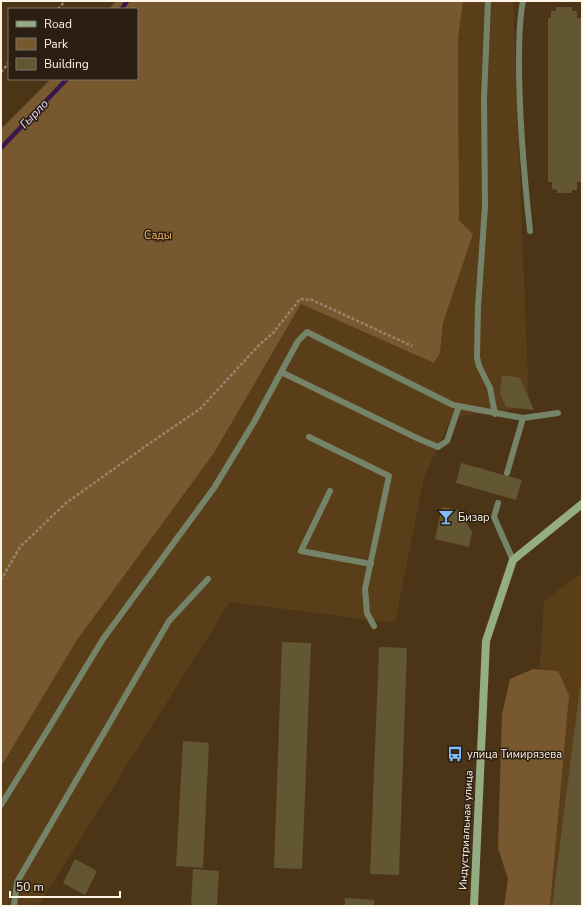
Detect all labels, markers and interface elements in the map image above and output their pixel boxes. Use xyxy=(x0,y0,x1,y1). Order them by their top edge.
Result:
legend xyxy=(8,8,138,80)
text: Road xyxy=(44,16,72,32)
text: Park xyxy=(44,36,69,52)
text: Building xyxy=(44,56,89,72)
water label: Гырло xyxy=(16,96,52,132)
park label: Сады xyxy=(144,228,172,243)
bar icon: Бизар xyxy=(437,508,455,526)
place label: Бизар xyxy=(458,510,490,525)
bus stop icon: улица Тимирязева xyxy=(446,745,464,763)
place label: улица Тимирязева xyxy=(467,747,562,762)
street label: Индустриальная улица xyxy=(455,770,477,890)
scale bar xyxy=(10,873,120,899)
text: 50 m xyxy=(16,879,44,895)

